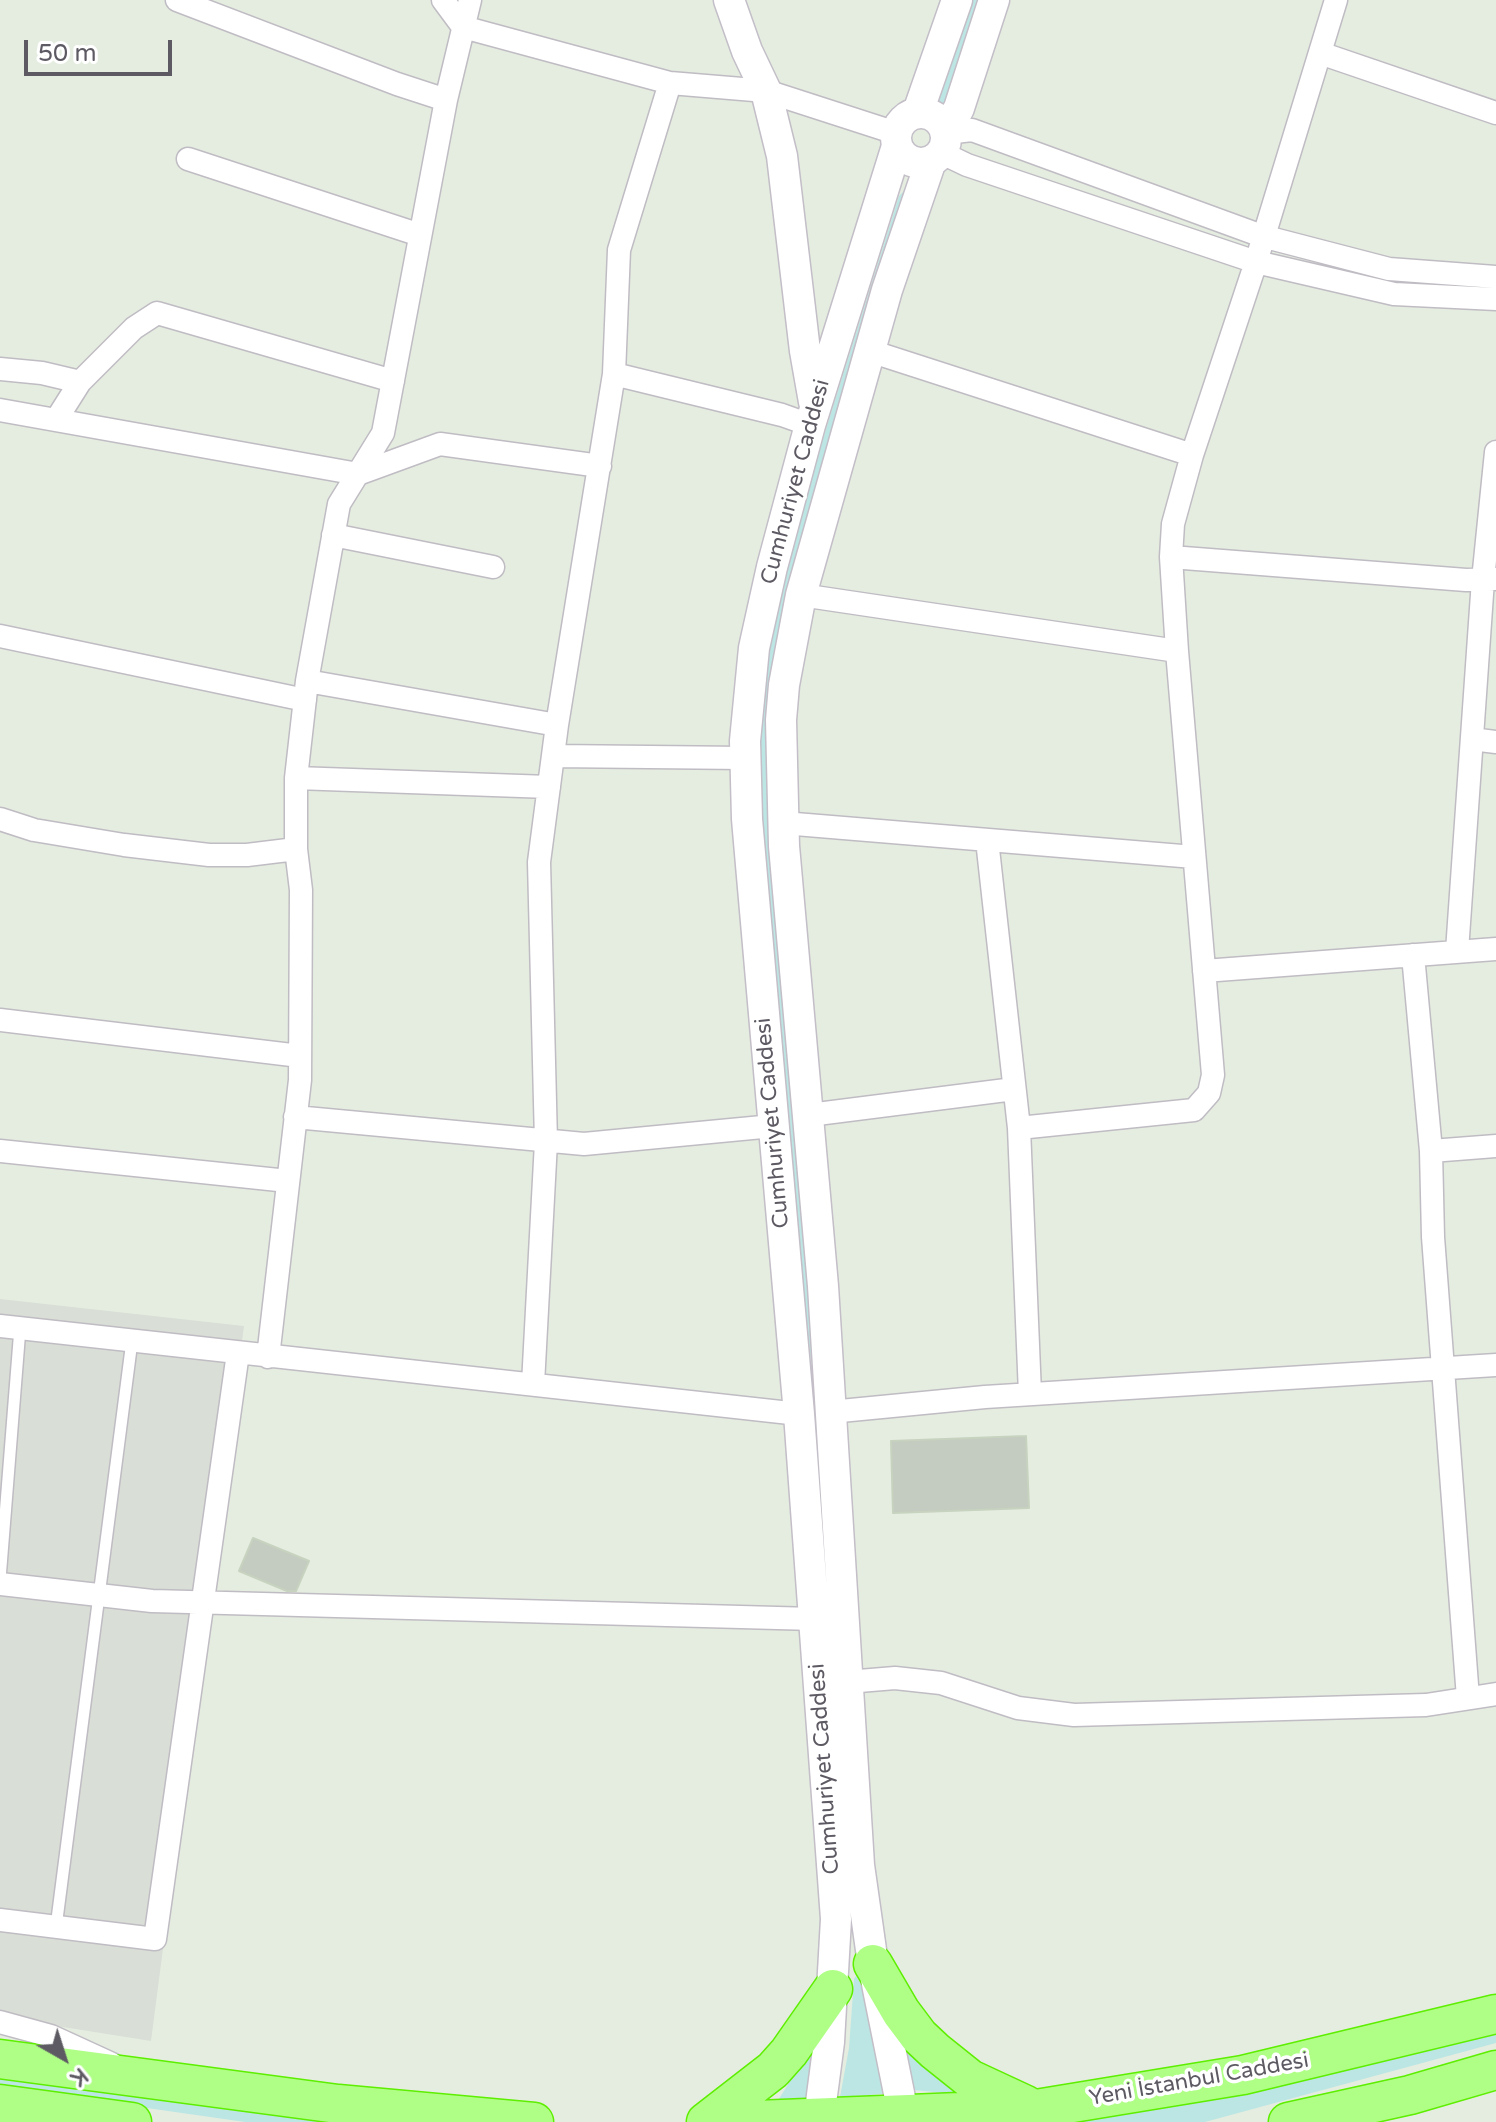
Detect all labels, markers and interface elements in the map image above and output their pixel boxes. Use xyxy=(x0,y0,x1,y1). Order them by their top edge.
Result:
scale bar xyxy=(28,24,176,74)
text: 50 m xyxy=(38,39,96,68)
street label: Cumhuriyet Caddesi xyxy=(756,376,836,588)
street label: Cumhuriyet Caddesi xyxy=(751,1017,795,1229)
street label: Cumhuriyet Caddesi xyxy=(804,1663,846,1875)
north arrow xyxy=(24,2018,104,2098)
street label: Yeni İstanbul Caddesi xyxy=(1087,2048,1311,2112)
text: K xyxy=(65,2062,93,2091)

